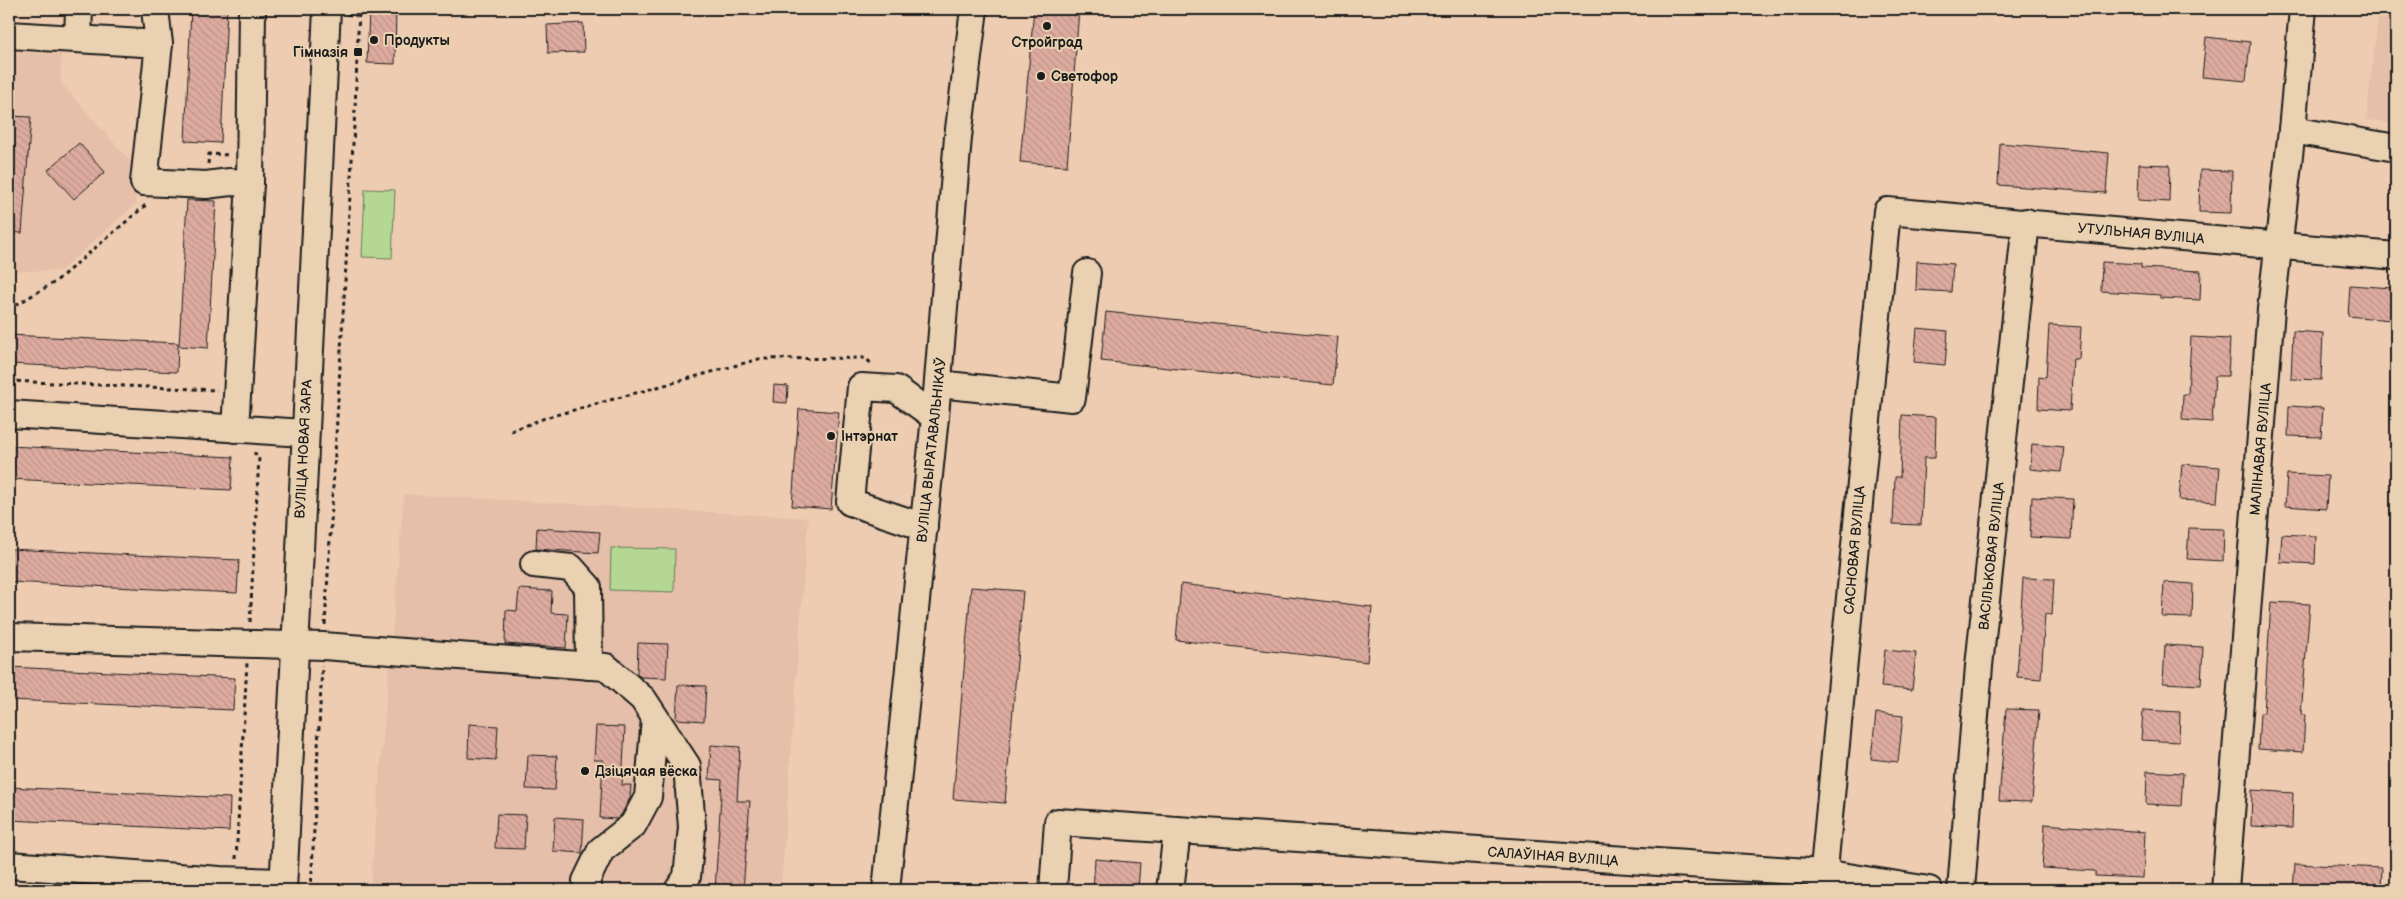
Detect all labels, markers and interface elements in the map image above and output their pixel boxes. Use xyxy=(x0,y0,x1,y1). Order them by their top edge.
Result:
marker: Стройград xyxy=(1041,20,1053,32)
place label: Продукты xyxy=(384,32,450,49)
marker: Продукты xyxy=(368,34,380,46)
place label: Стройград xyxy=(1012,34,1083,51)
place label: Гімназія xyxy=(293,44,348,61)
marker: Гімназія xyxy=(352,46,364,58)
place label: Светофор xyxy=(1051,68,1119,85)
marker: Светофор xyxy=(1035,70,1047,82)
street label: УТУЛЬНАЯ ВУЛІЦА xyxy=(2077,219,2206,248)
street label: ВУЛІЦА ВЫРАТАВАЛЬНІКАЎ xyxy=(912,357,950,543)
street label: ВУЛІЦА НОВАЯ ЗАРА xyxy=(291,379,316,519)
street label: МАЛІНАВАЯ ВУЛІЦА xyxy=(2246,382,2275,516)
place label: Інтэрнат xyxy=(841,428,898,445)
marker: Інтэрнат xyxy=(825,430,837,442)
street label: ВАСІЛЬКОВАЯ ВУЛІЦА xyxy=(1975,481,2008,631)
street label: САСНОВАЯ ВУЛІЦА xyxy=(1840,485,1869,615)
place label: Дзіцячая вёска xyxy=(595,763,698,780)
marker: Дзіцячая вёска xyxy=(579,765,591,777)
street label: САЛАЎІНАЯ ВУЛІЦА xyxy=(1487,842,1620,870)

